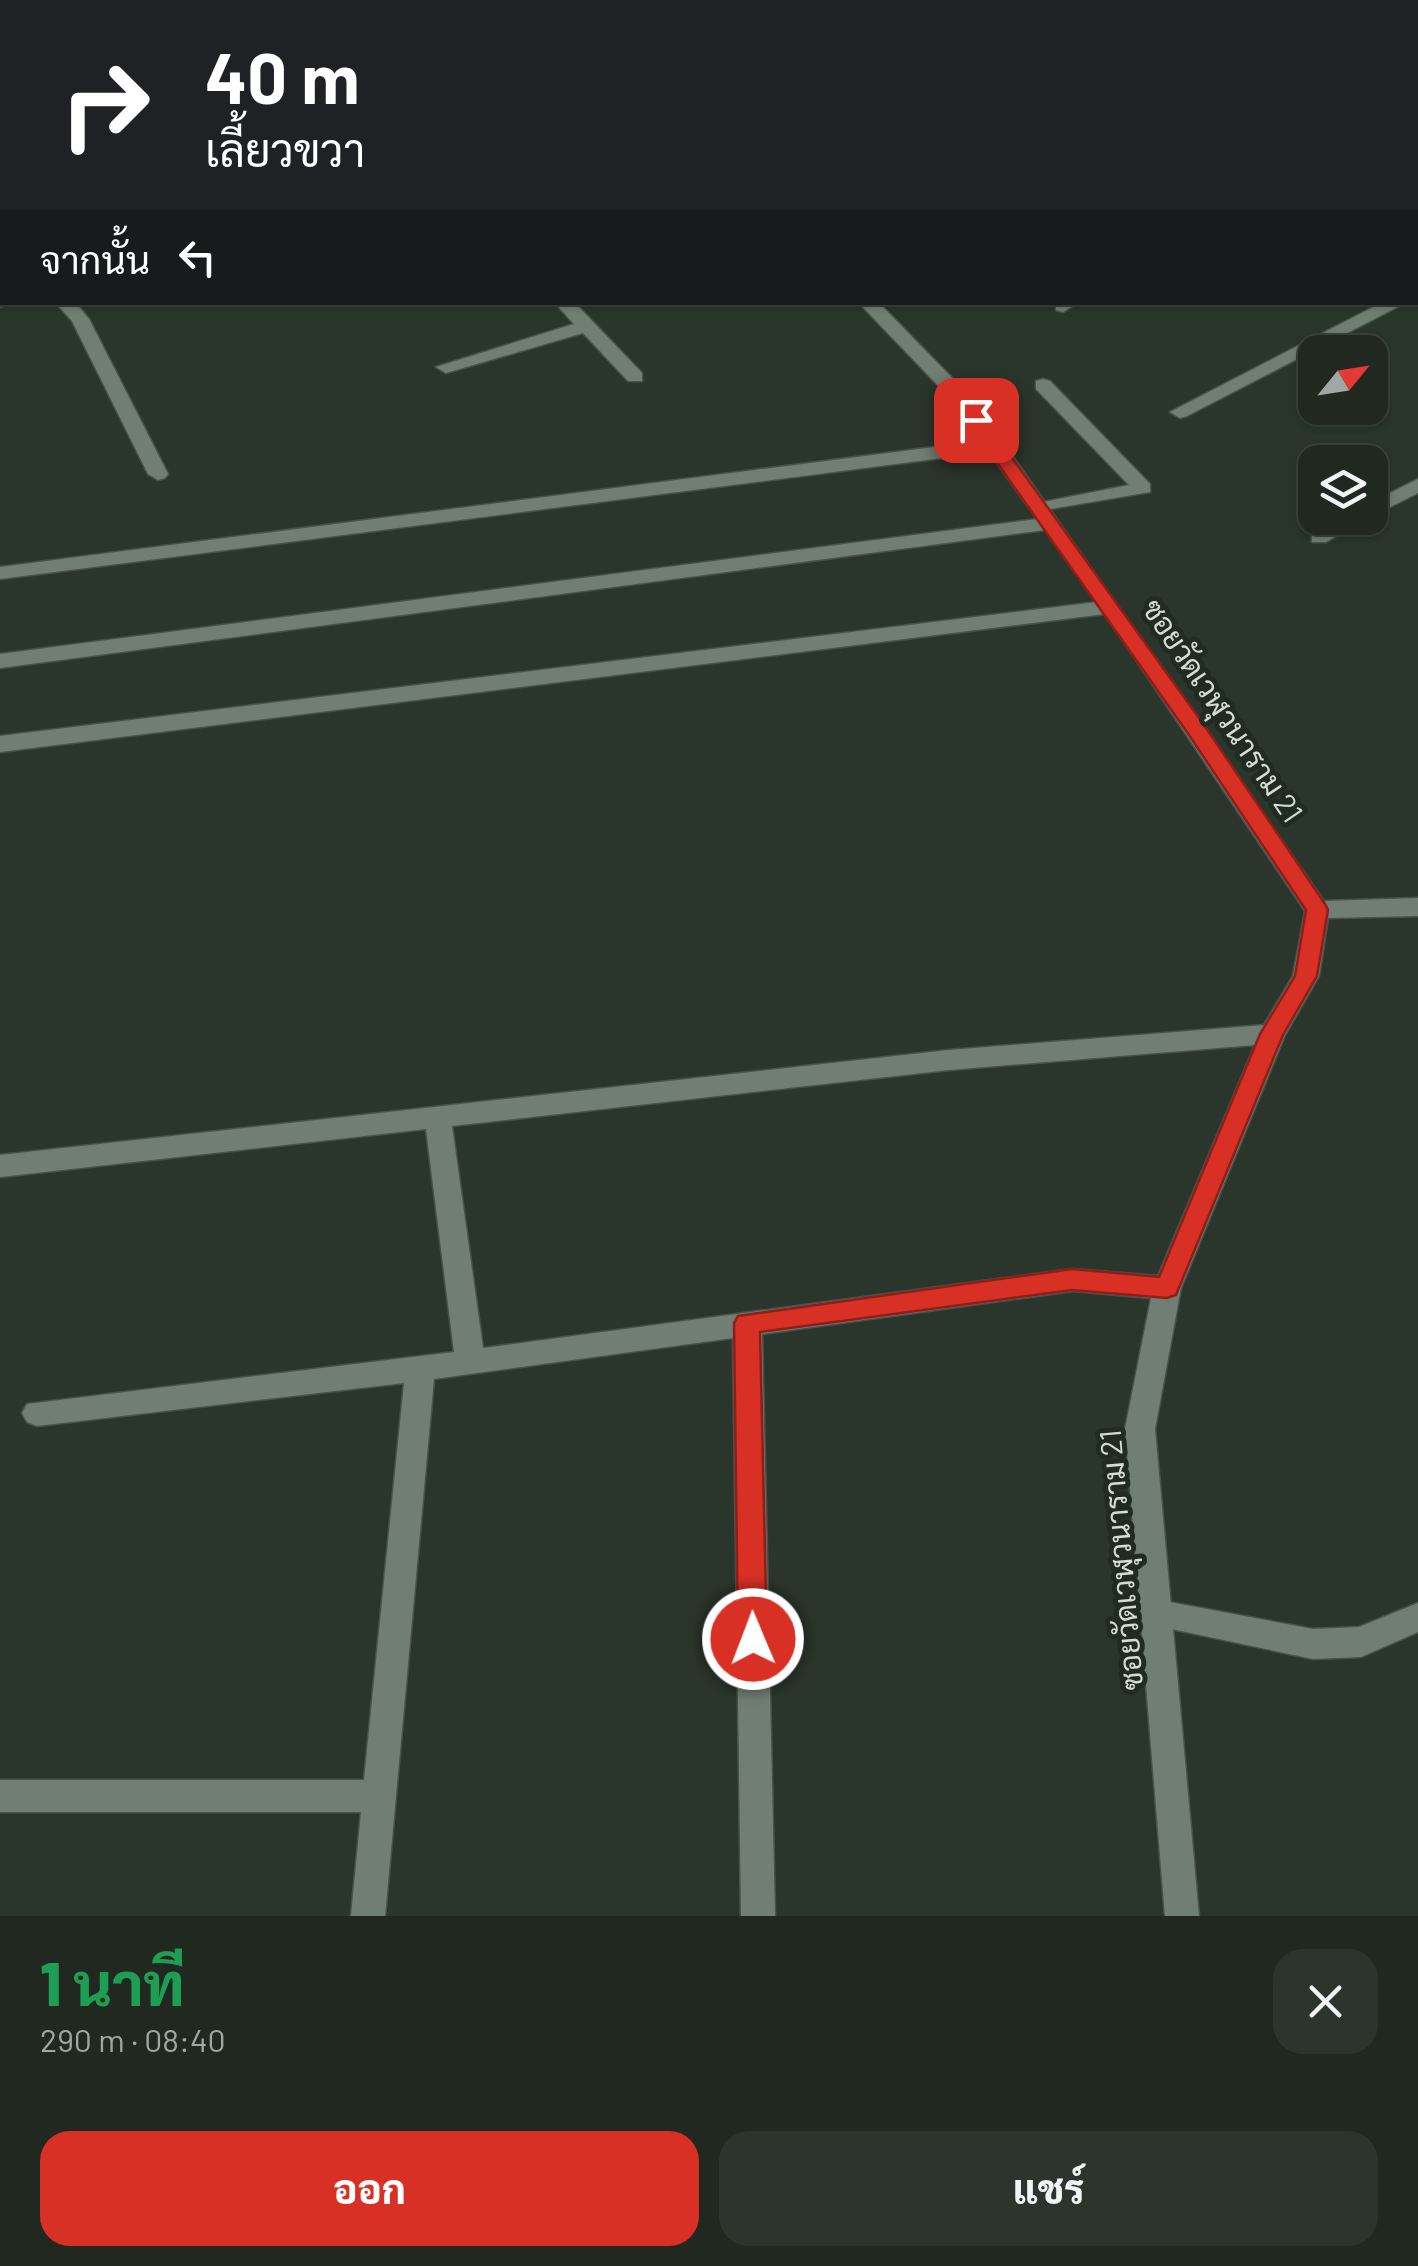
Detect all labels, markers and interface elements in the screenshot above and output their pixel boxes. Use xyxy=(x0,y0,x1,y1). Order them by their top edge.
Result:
text: 40 m xyxy=(205,34,360,118)
icon: right xyxy=(40,40,170,170)
text: เลี้ยวขวา xyxy=(205,122,365,176)
icon: left xyxy=(170,230,225,285)
text: จากนั้น xyxy=(40,236,150,282)
north arrow xyxy=(1298,335,1388,425)
map controls xyxy=(1298,335,1388,535)
pin xyxy=(934,378,1019,463)
icon: arrive xyxy=(949,393,1004,448)
button: layers xyxy=(1298,445,1388,535)
street label: ซอยวัดเวฬุวนาราม 21 xyxy=(1132,591,1312,831)
street label: ซอยวัดเวฬุวนาราม 21 xyxy=(1091,1428,1154,1692)
position arrow xyxy=(701,1587,805,1691)
text: 1 นาที xyxy=(40,1946,185,2018)
button: close xyxy=(1273,1949,1378,2054)
text: 290 m · 08:40 xyxy=(40,2020,226,2058)
button: ออก xyxy=(40,2131,699,2246)
button: แชร์ xyxy=(719,2131,1378,2246)

